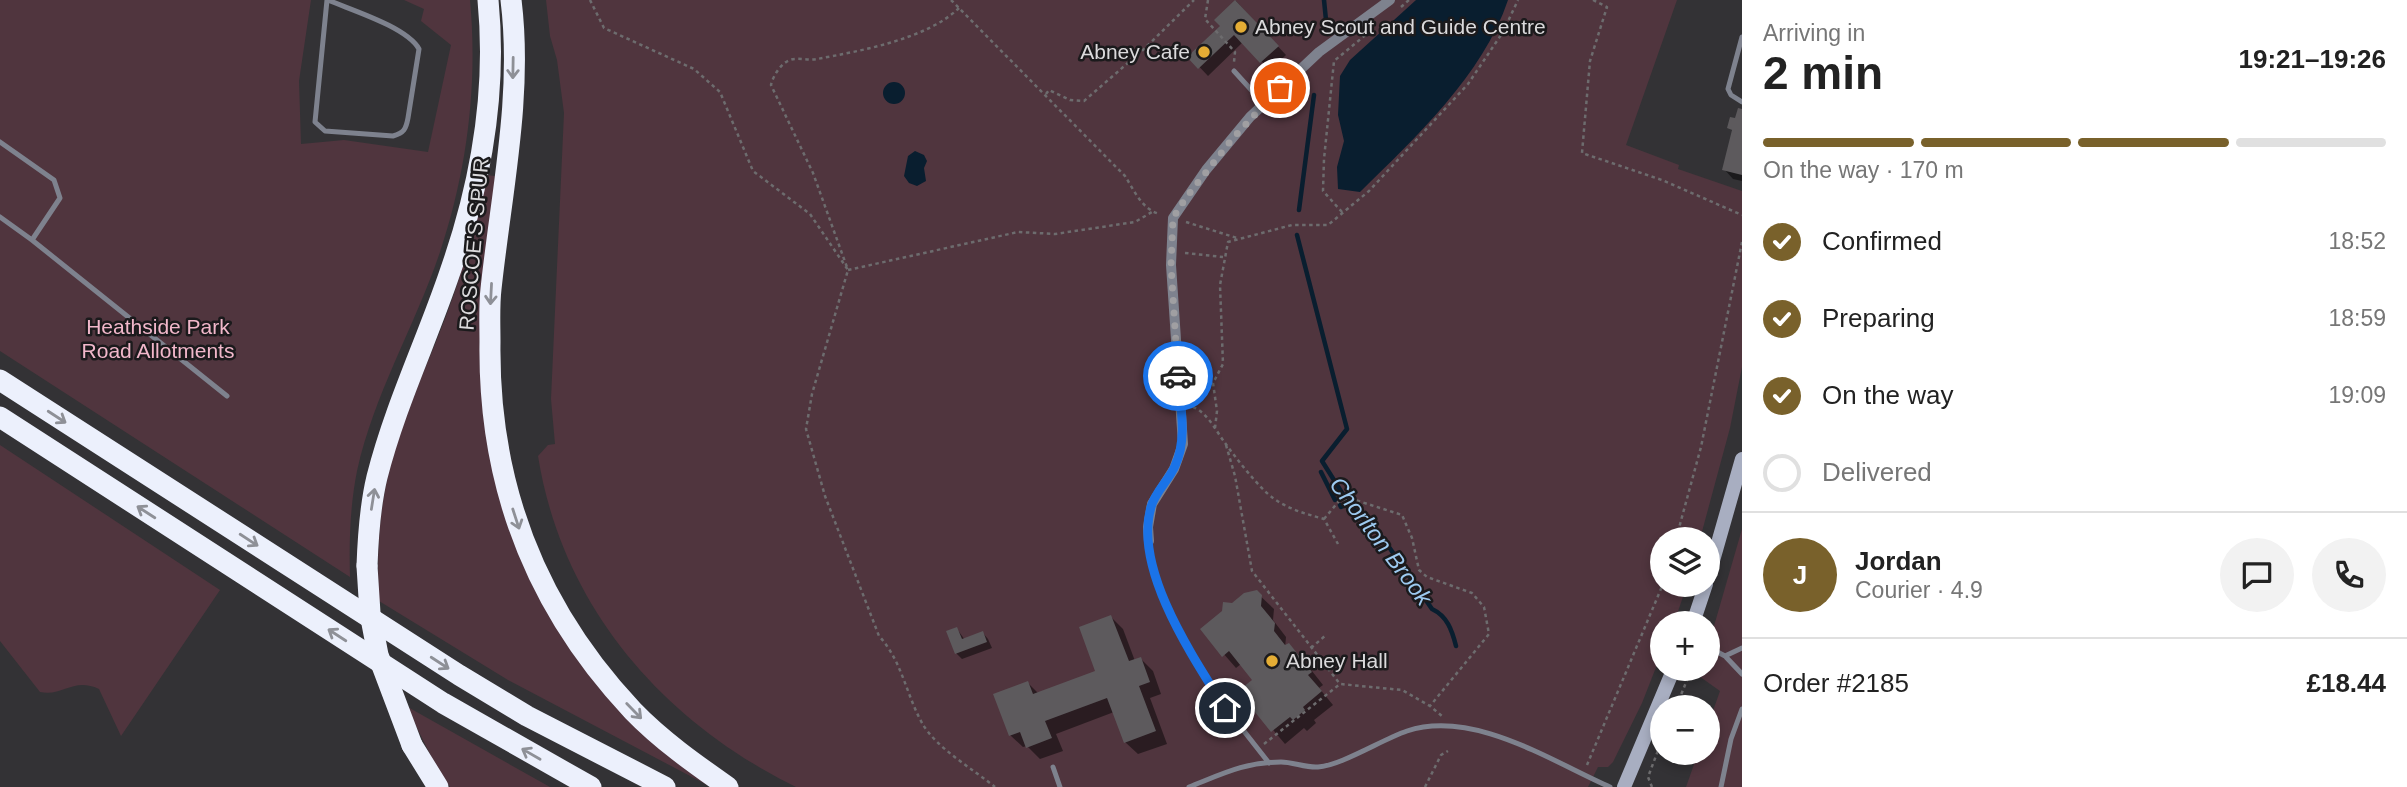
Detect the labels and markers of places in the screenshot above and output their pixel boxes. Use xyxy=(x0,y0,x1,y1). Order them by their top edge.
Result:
place label: Abney Scout and Guide Centre xyxy=(1255,15,1546,38)
marker: Abney Scout and Guide Centre xyxy=(1233,19,1249,35)
place label: Abney Cafe xyxy=(1080,40,1190,63)
marker: Abney Cafe xyxy=(1196,44,1212,60)
pin xyxy=(1250,58,1310,118)
place label: Abney Hall xyxy=(1286,649,1388,672)
marker: Abney Hall xyxy=(1264,653,1280,669)
pin xyxy=(1195,678,1255,738)

